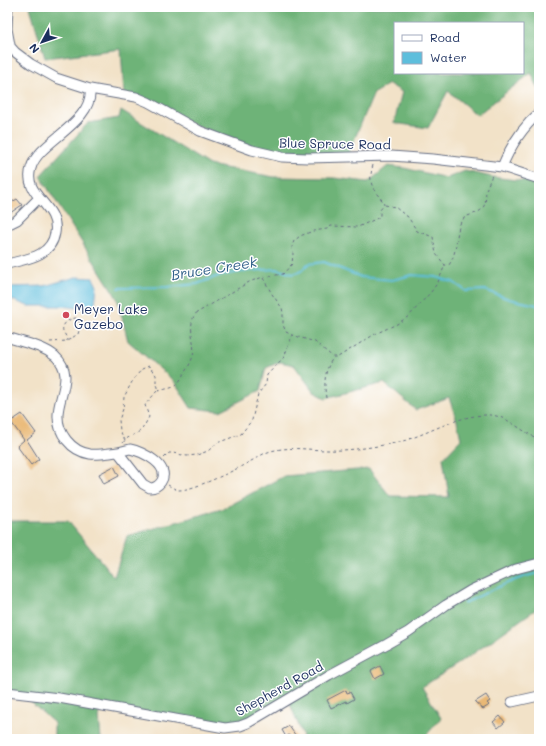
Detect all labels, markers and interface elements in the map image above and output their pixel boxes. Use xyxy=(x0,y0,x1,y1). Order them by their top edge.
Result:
north arrow xyxy=(22,22,62,62)
legend xyxy=(394,22,524,74)
text: Road xyxy=(430,29,460,45)
text: N xyxy=(26,41,42,57)
text: Water xyxy=(430,49,467,65)
street label: Blue Spruce Road xyxy=(279,134,391,152)
water label: Bruce Creek xyxy=(170,252,259,284)
place label: Meyer Lake Gazebo xyxy=(74,300,148,332)
marker: Meyer Lake Gazebo xyxy=(61,310,71,320)
street label: Shepherd Road xyxy=(232,657,326,719)

